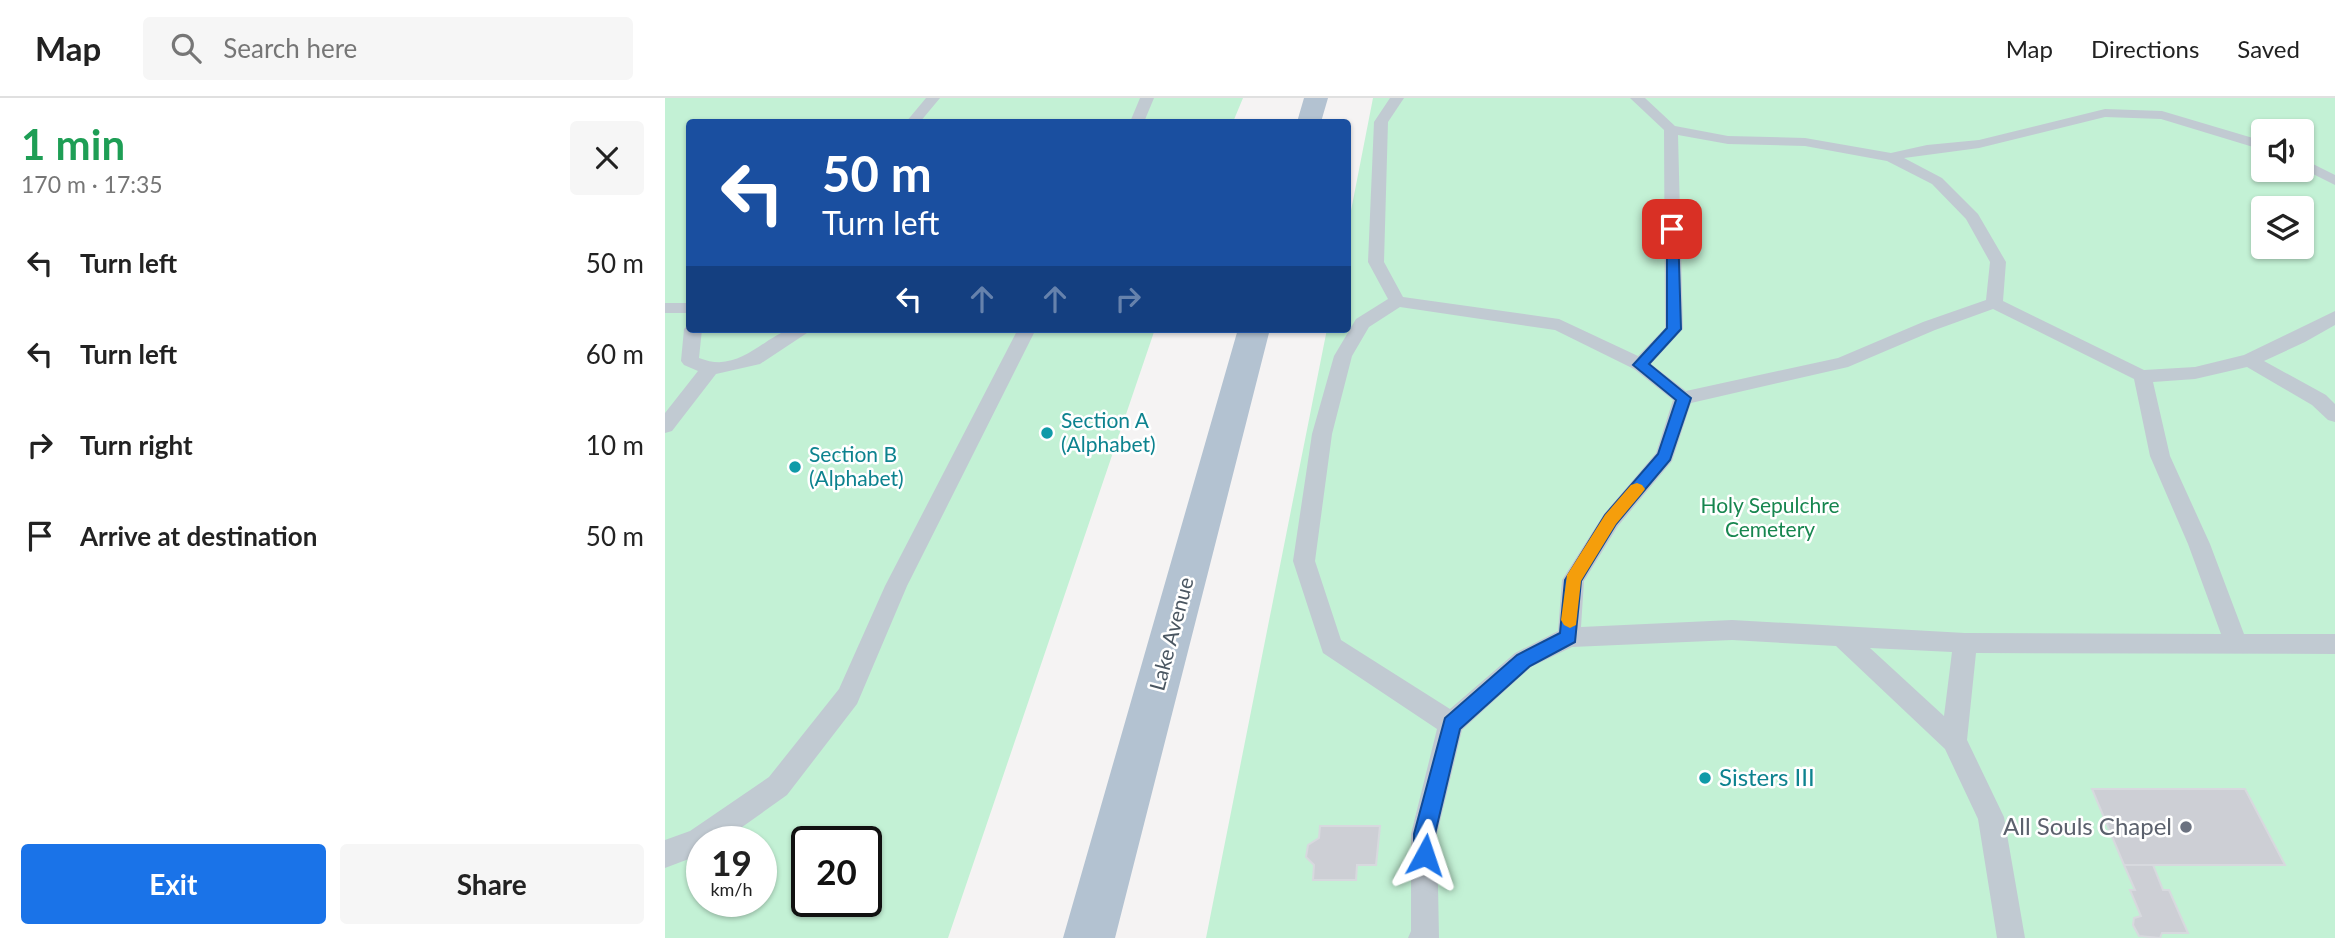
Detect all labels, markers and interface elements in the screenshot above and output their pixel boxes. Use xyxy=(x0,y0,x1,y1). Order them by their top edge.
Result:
search box xyxy=(143,17,633,80)
text: Map xyxy=(35,28,101,68)
icon: search xyxy=(167,29,205,67)
text: Search here xyxy=(223,32,357,64)
text: Map xyxy=(2006,34,2053,63)
text: Directions xyxy=(2091,34,2199,63)
text: Saved xyxy=(2237,34,2300,63)
text: 1 min xyxy=(21,119,125,169)
map controls xyxy=(2251,119,2314,259)
button: sound xyxy=(2251,119,2314,182)
button: close xyxy=(570,121,644,195)
text: 50 m xyxy=(822,144,932,202)
icon: left xyxy=(707,147,798,238)
text: 170 m · 17:35 xyxy=(21,170,163,198)
button: layers xyxy=(2251,196,2314,259)
pin xyxy=(1642,199,1702,259)
text: Turn left xyxy=(822,203,939,242)
icon: arrive xyxy=(1653,210,1691,248)
icon: left xyxy=(21,244,59,282)
text: Turn left xyxy=(80,247,177,279)
text: 50 m xyxy=(586,247,644,279)
icon: left xyxy=(890,280,928,318)
icon: ahead xyxy=(963,280,1001,318)
icon: ahead xyxy=(1036,280,1074,318)
icon: right xyxy=(1109,280,1147,318)
icon: left xyxy=(21,335,59,373)
text: Turn left xyxy=(80,338,177,370)
text: 60 m xyxy=(586,338,644,370)
place label: Section A (Alphabet) xyxy=(1061,407,1156,456)
marker: Section A (Alphabet) xyxy=(1039,425,1055,441)
icon: right xyxy=(21,426,59,464)
text: Turn right xyxy=(80,429,193,461)
text: 10 m xyxy=(586,429,644,461)
place label: Section B (Alphabet) xyxy=(809,441,904,490)
marker: Section B (Alphabet) xyxy=(787,459,803,475)
park label: Holy Sepulchre Cemetery xyxy=(1700,492,1840,541)
icon: arrive xyxy=(21,517,59,555)
text: Arrive at destination xyxy=(80,520,317,552)
text: 50 m xyxy=(586,520,644,552)
street label: Lake Avenue xyxy=(1143,574,1198,693)
place label: Sisters III xyxy=(1719,762,1815,791)
marker: Sisters III xyxy=(1697,770,1713,786)
place label: All Souls Chapel xyxy=(2003,811,2172,840)
position arrow xyxy=(1388,818,1462,892)
marker: All Souls Chapel xyxy=(2178,819,2194,835)
speed limit sign: 20 xyxy=(791,826,882,917)
text: 19 xyxy=(711,841,752,883)
button: Exit xyxy=(21,844,326,924)
button: Share xyxy=(340,844,644,924)
text: km/h xyxy=(710,878,753,900)

